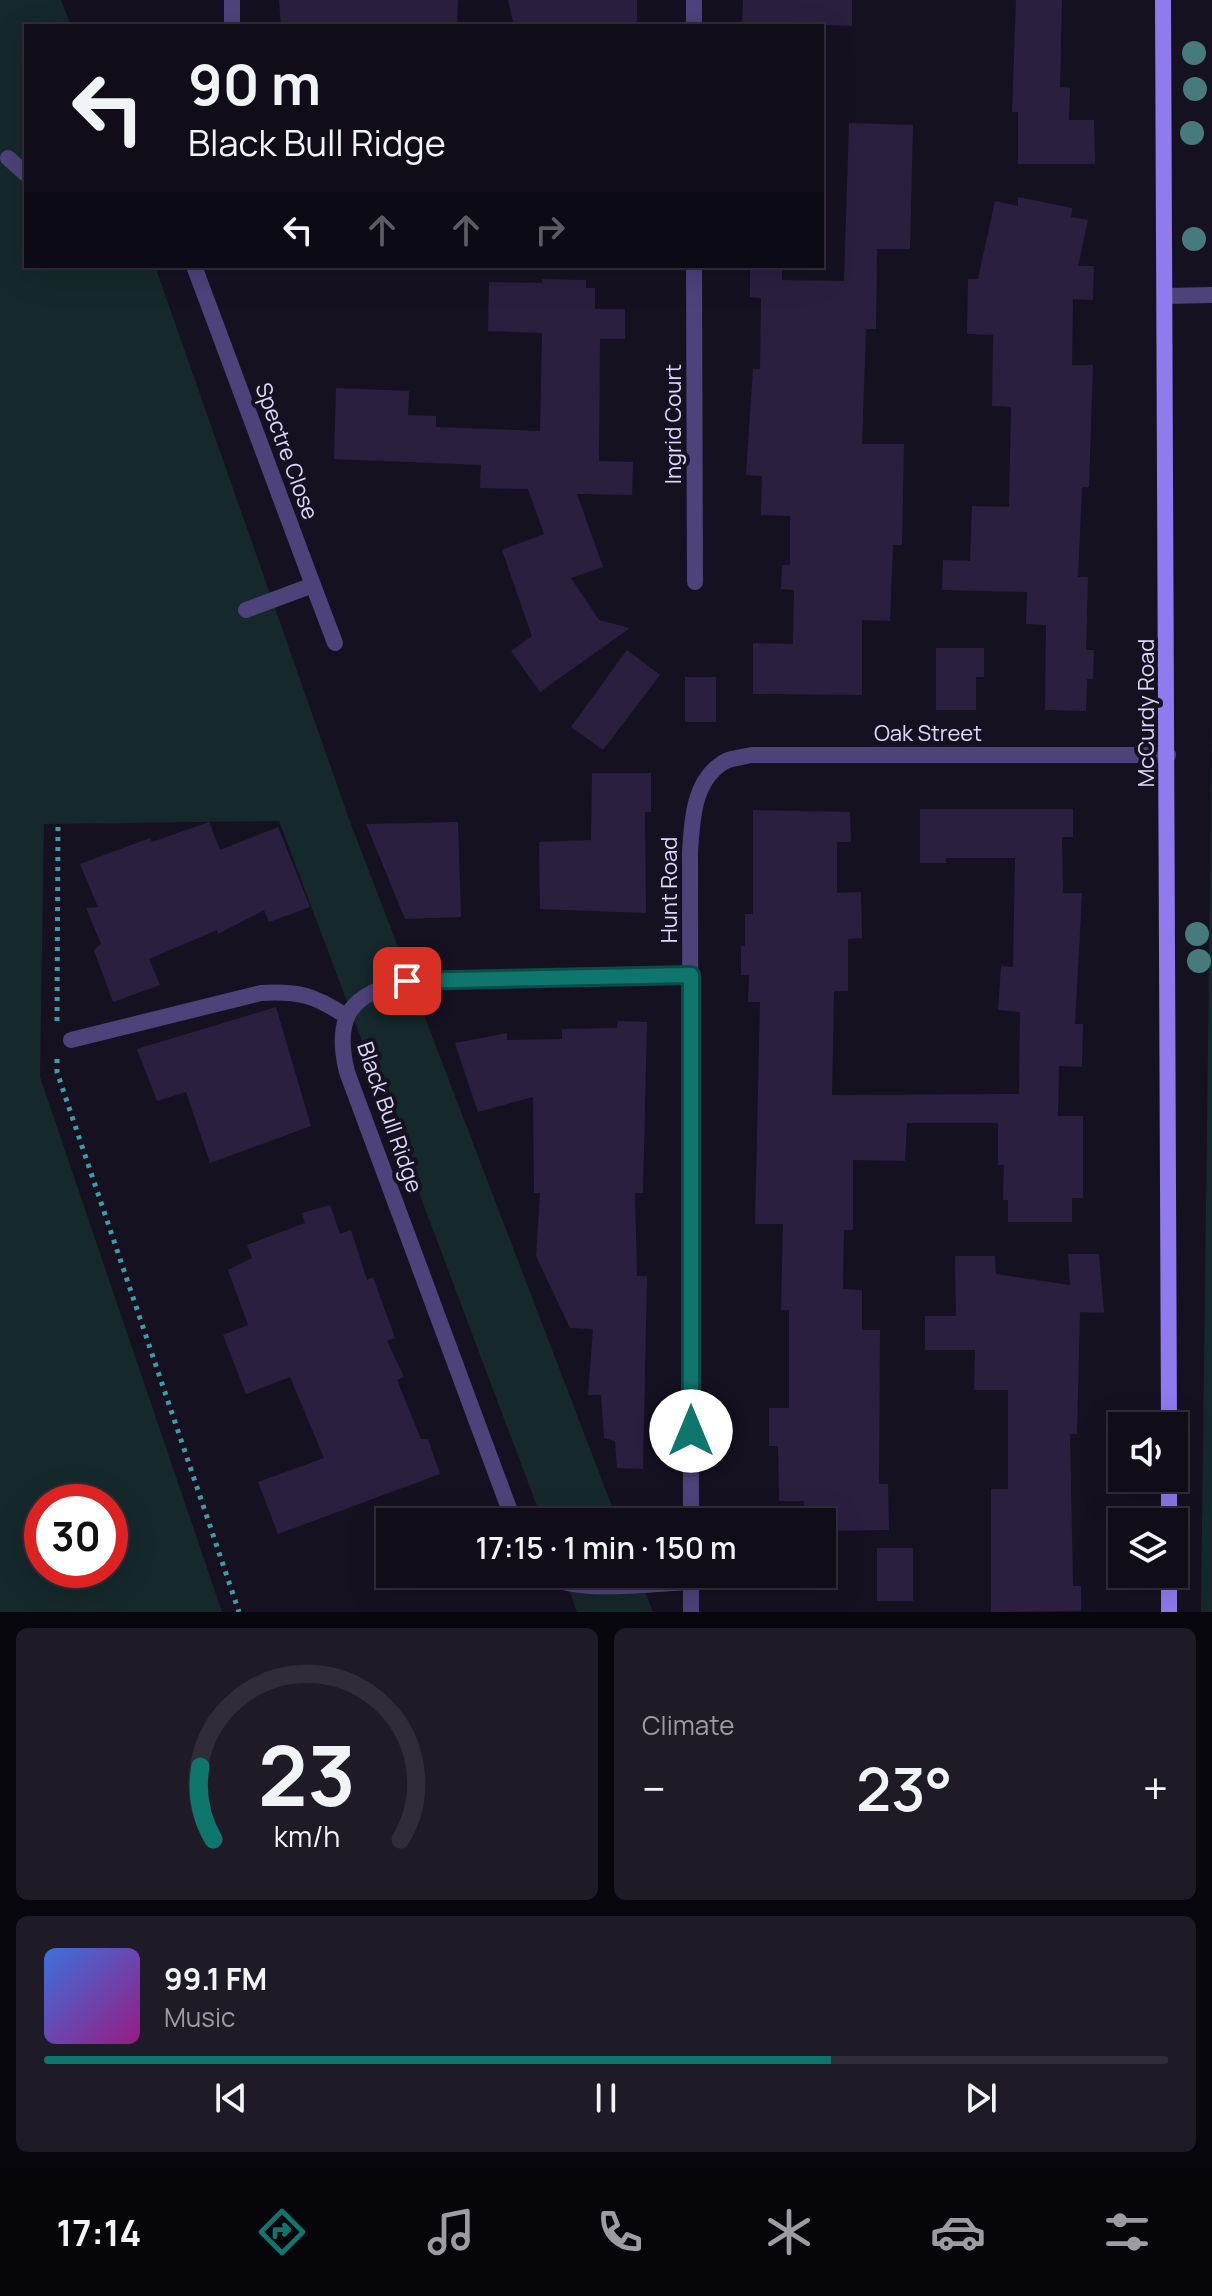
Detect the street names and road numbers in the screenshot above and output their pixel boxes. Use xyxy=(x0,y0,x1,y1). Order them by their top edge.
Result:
street label: Ingrid Court xyxy=(658,364,688,484)
street label: Spectre Close xyxy=(248,378,326,524)
street label: McCurdy Road xyxy=(1131,639,1161,787)
street label: Oak Street xyxy=(874,718,982,748)
street label: Hunt Road xyxy=(654,837,684,943)
street label: Black Bull Ridge xyxy=(350,1038,430,1196)

